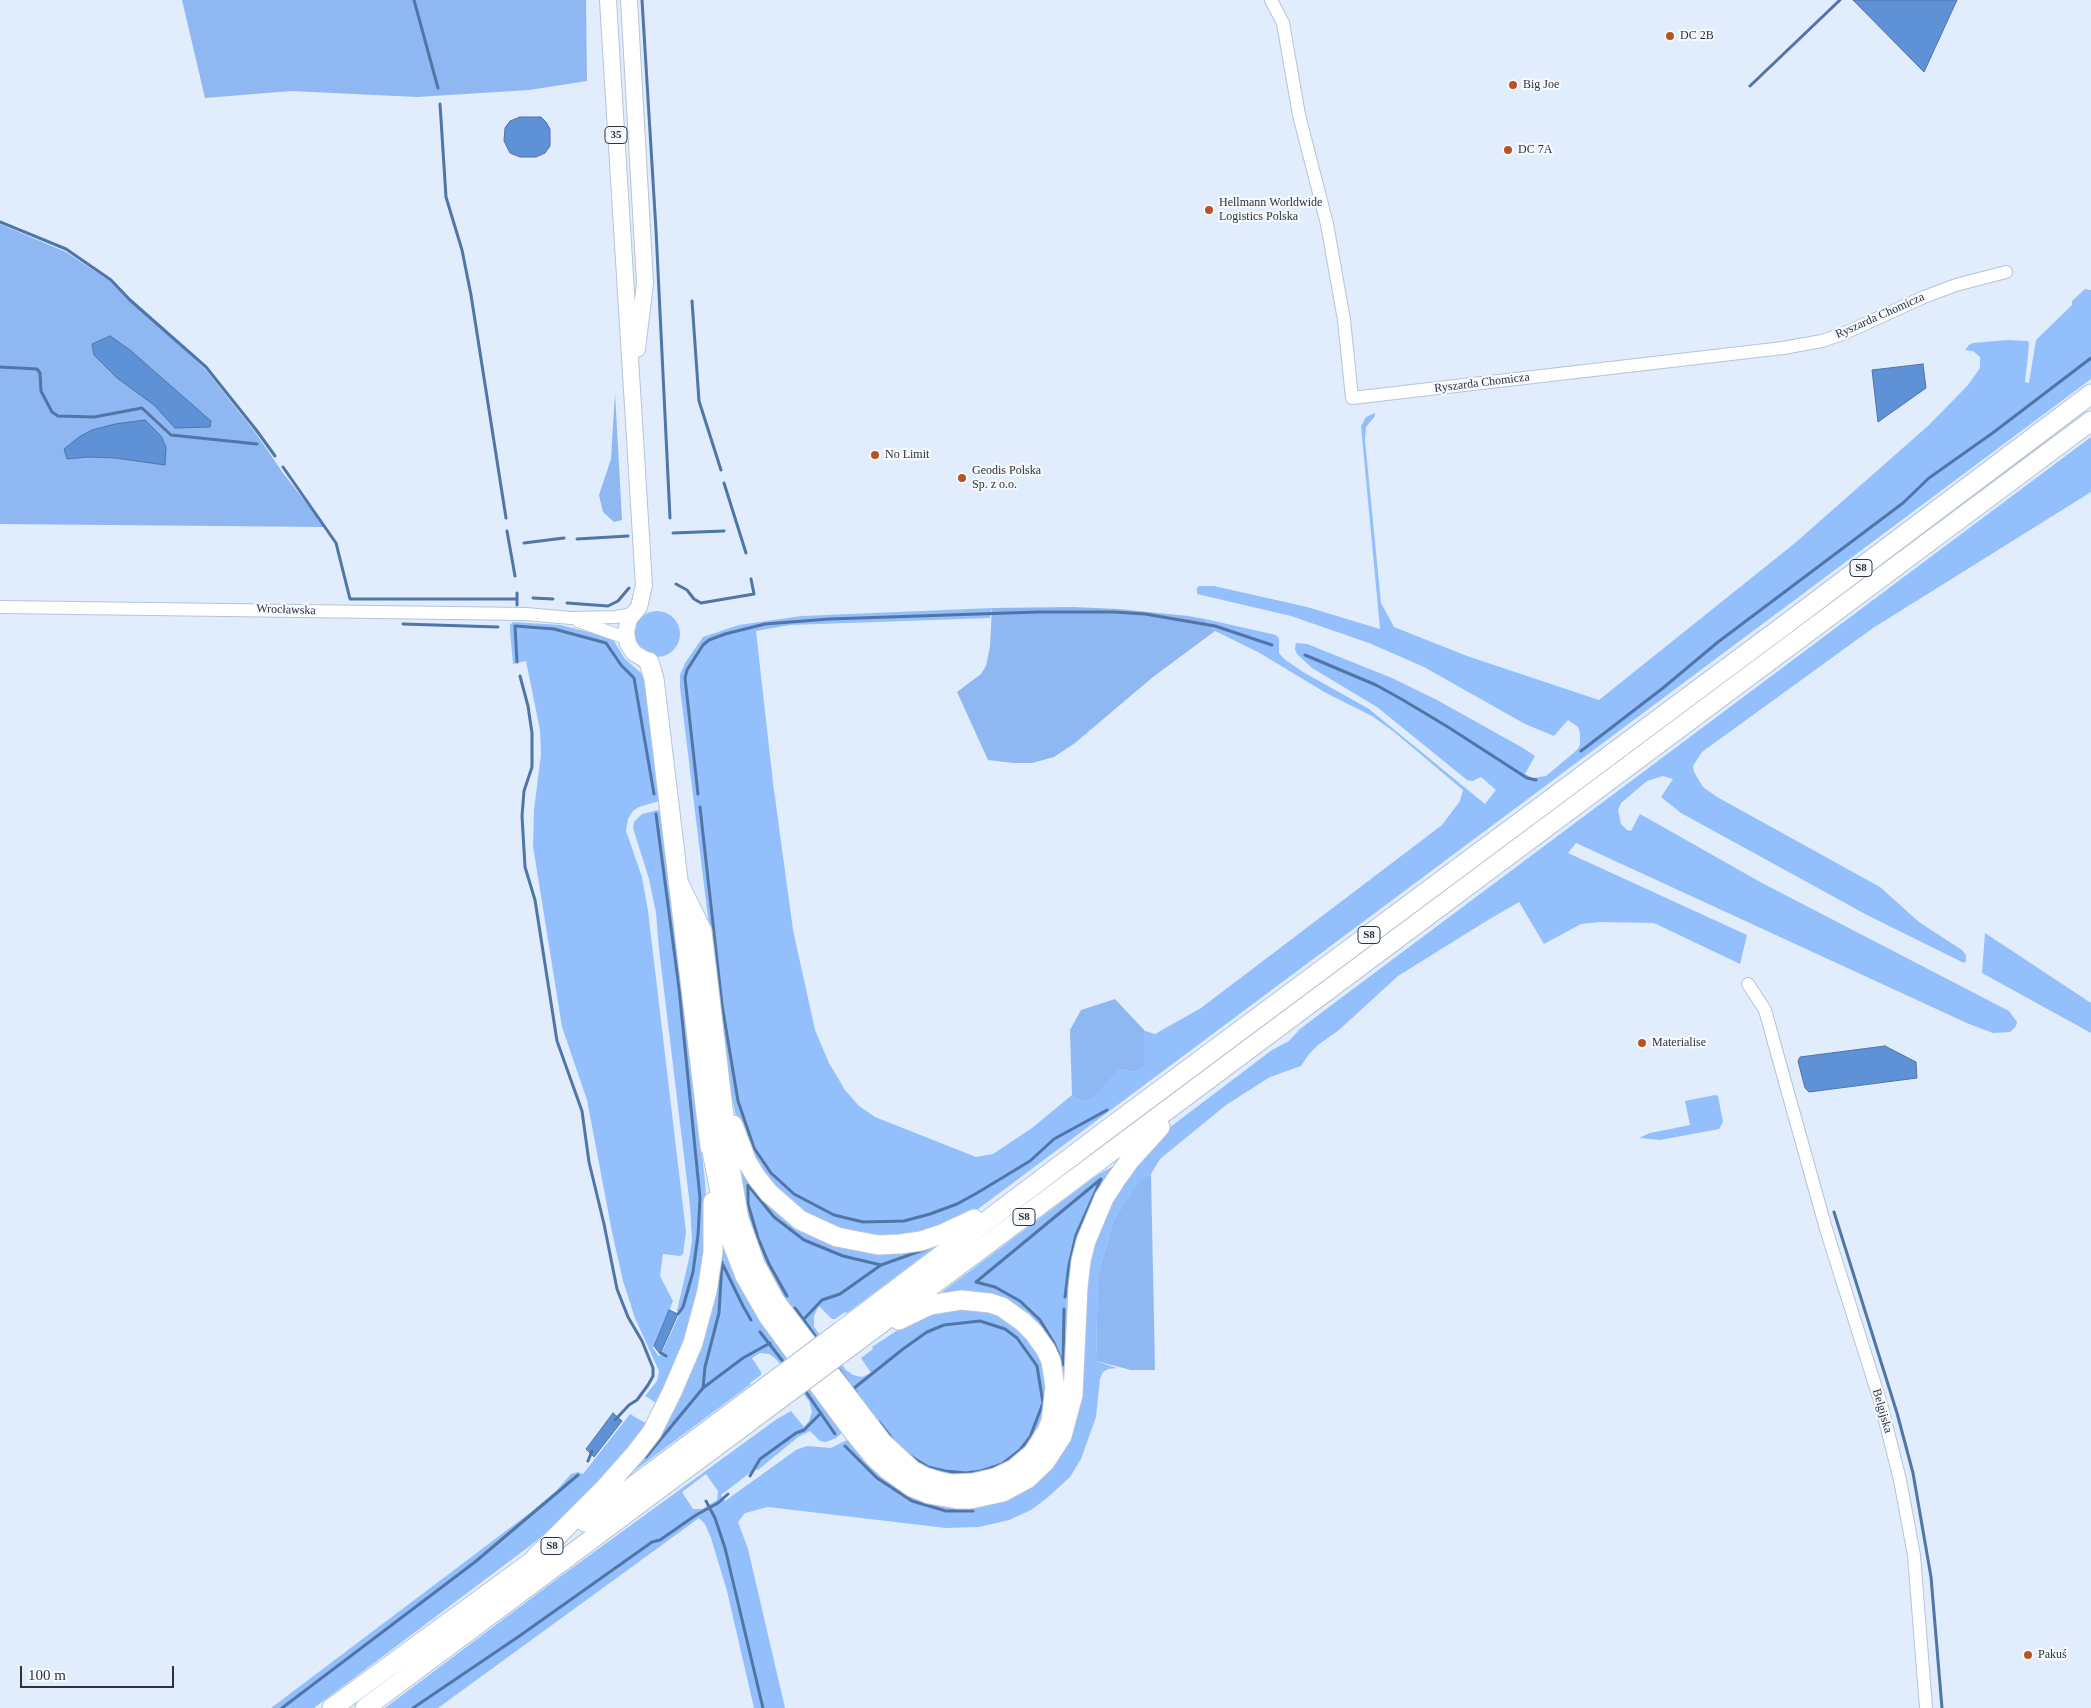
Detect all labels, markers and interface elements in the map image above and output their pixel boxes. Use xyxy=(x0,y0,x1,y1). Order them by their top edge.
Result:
place label: DC 2B xyxy=(1680,29,1714,43)
marker: DC 2B xyxy=(1664,30,1676,42)
place label: Big Joe xyxy=(1523,78,1559,92)
marker: Big Joe xyxy=(1507,79,1519,91)
road number: 35 xyxy=(605,126,627,144)
place label: DC 7A xyxy=(1518,143,1552,157)
marker: DC 7A xyxy=(1502,144,1514,156)
place label: Hellmann Worldwide Logistics Polska xyxy=(1219,196,1322,224)
marker: Hellmann Worldwide Logistics Polska xyxy=(1203,204,1215,216)
street label: Ryszarda Chomicza xyxy=(1833,290,1927,342)
street label: Ryszarda Chomicza xyxy=(1434,370,1530,396)
place label: No Limit xyxy=(885,448,929,462)
marker: No Limit xyxy=(869,449,881,461)
place label: Geodis Polska Sp. z o.o. xyxy=(972,464,1041,492)
marker: Geodis Polska Sp. z o.o. xyxy=(956,472,968,484)
road number: S8 xyxy=(1850,560,1872,576)
street label: Wrocławska xyxy=(256,602,316,618)
road number: S8 xyxy=(1358,926,1380,944)
place label: Materialise xyxy=(1652,1036,1706,1050)
marker: Materialise xyxy=(1636,1037,1648,1049)
road number: S8 xyxy=(1013,1208,1035,1226)
street label: Belgijska xyxy=(1869,1387,1895,1435)
road number: S8 xyxy=(541,1538,563,1554)
place label: Pakuś xyxy=(2038,1648,2067,1662)
marker: Pakuś xyxy=(2022,1649,2034,1661)
scale bar xyxy=(22,1656,176,1688)
text: 100 m xyxy=(28,1667,66,1683)

